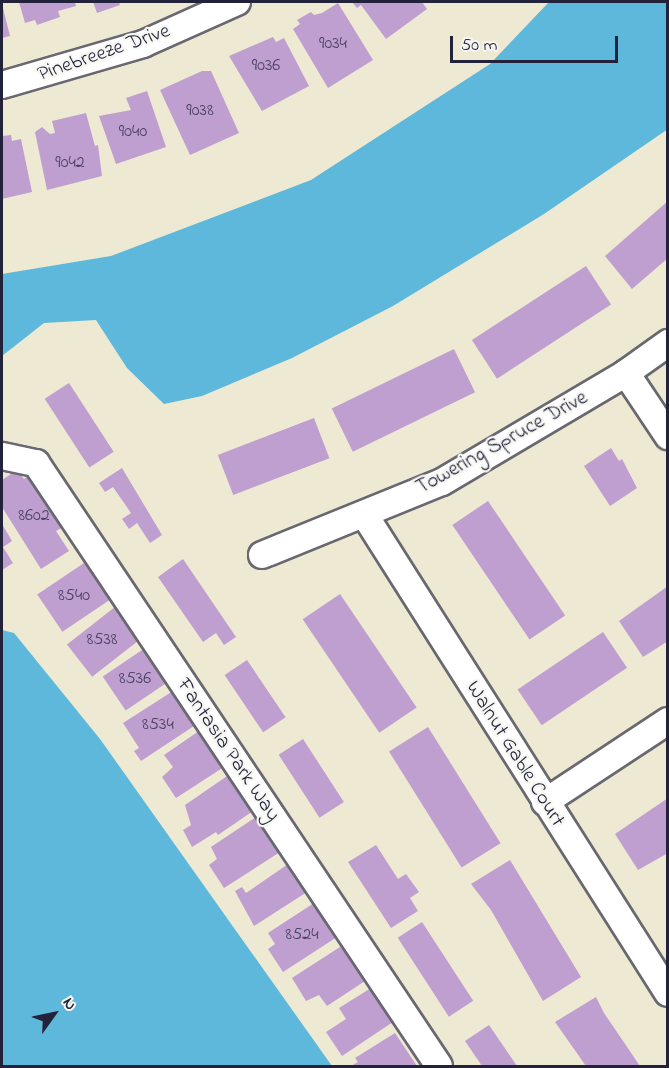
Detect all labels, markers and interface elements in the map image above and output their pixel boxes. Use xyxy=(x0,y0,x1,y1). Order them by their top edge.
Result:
street label: Pinebreeze Drive xyxy=(35,19,173,87)
scale bar xyxy=(453,24,621,62)
house number: 9034 xyxy=(319,33,347,55)
text: 50 m xyxy=(461,33,498,59)
house number: 9036 xyxy=(252,55,280,77)
house number: 9038 xyxy=(186,100,214,122)
house number: 9040 xyxy=(119,121,147,143)
house number: 9042 xyxy=(55,152,85,174)
street label: Towering Spruce Drive xyxy=(412,385,592,501)
house number: 8602 xyxy=(18,505,50,527)
house number: 8540 xyxy=(58,585,90,607)
house number: 8538 xyxy=(86,629,118,651)
house number: 8536 xyxy=(119,668,151,690)
street label: Fantasia Park Way xyxy=(171,674,285,826)
street label: Walnut Gable Court xyxy=(460,677,570,831)
house number: 8534 xyxy=(142,714,174,736)
house number: 8524 xyxy=(285,924,319,946)
north arrow xyxy=(24,984,84,1044)
text: N xyxy=(56,993,82,1015)

